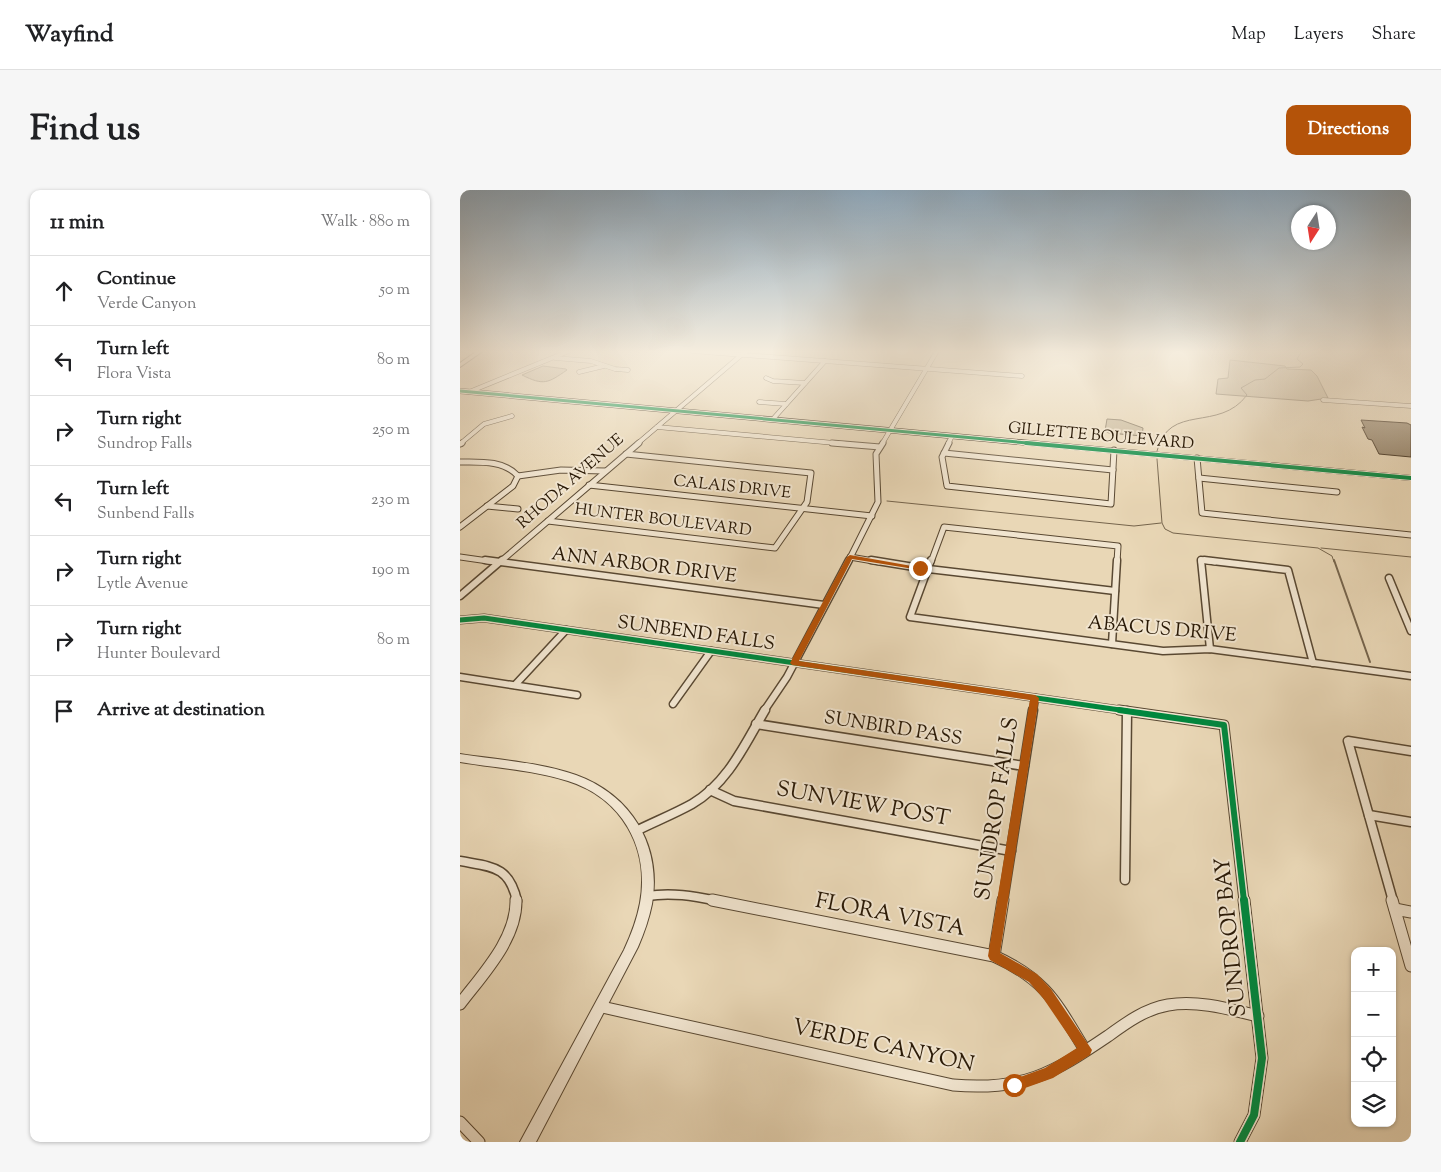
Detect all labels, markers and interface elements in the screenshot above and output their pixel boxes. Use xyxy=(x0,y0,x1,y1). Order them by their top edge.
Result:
text: Wayfind xyxy=(25,18,113,52)
text: Map xyxy=(1231,22,1266,48)
text: Layers xyxy=(1294,22,1344,48)
text: Share xyxy=(1372,22,1416,48)
text: Find us xyxy=(30,105,140,156)
button: Directions xyxy=(1286,105,1411,155)
north arrow xyxy=(1291,205,1336,250)
text: 11 min xyxy=(50,208,105,238)
text: Walk · 880 m xyxy=(320,211,410,234)
text: Continue xyxy=(97,266,176,293)
icon: ahead xyxy=(50,277,78,305)
text: 50 m xyxy=(379,279,410,302)
text: Verde Canyon xyxy=(97,293,196,316)
text: Turn left xyxy=(97,336,169,363)
icon: left xyxy=(50,347,78,375)
text: 80 m xyxy=(377,349,410,372)
text: Flora Vista xyxy=(97,363,171,386)
text: Turn right xyxy=(97,406,181,433)
icon: right xyxy=(50,417,78,445)
street label: GILLETTE BOULEVARD xyxy=(1007,417,1195,457)
text: 250 m xyxy=(372,419,410,442)
street label: RHODA AVENUE xyxy=(513,429,630,535)
text: Sundrop Falls xyxy=(97,433,192,456)
street label: CALAIS DRIVE xyxy=(672,470,792,506)
text: Turn left xyxy=(97,476,169,503)
icon: left xyxy=(50,487,78,515)
text: 230 m xyxy=(371,489,410,512)
street label: HUNTER BOULEVARD xyxy=(573,499,753,543)
text: Sunbend Falls xyxy=(97,503,194,526)
street label: ANN ARBOR DRIVE xyxy=(550,541,739,591)
text: Turn right xyxy=(97,546,181,573)
icon: right xyxy=(50,557,78,585)
route end xyxy=(909,557,932,580)
text: 190 m xyxy=(372,559,410,582)
text: Lytle Avenue xyxy=(97,573,188,596)
street label: SUNBEND FALLS xyxy=(616,610,776,658)
street label: ABACUS DRIVE xyxy=(1086,610,1238,650)
text: Turn right xyxy=(97,616,181,643)
icon: right xyxy=(50,627,78,655)
text: 80 m xyxy=(377,629,410,652)
text: Hunter Boulevard xyxy=(97,643,221,666)
icon: arrive xyxy=(50,697,78,725)
text: Arrive at destination xyxy=(97,697,265,724)
street label: SUNBIRD PASS xyxy=(822,705,964,753)
street label: SUNDROP FALLS xyxy=(968,715,1028,903)
street label: SUNVIEW POST xyxy=(774,774,953,836)
street label: SUNDROP BAY xyxy=(1208,855,1256,1019)
street label: FLORA VISTA xyxy=(812,886,968,946)
map controls xyxy=(1351,947,1396,1127)
button: + xyxy=(1351,947,1396,992)
button: − xyxy=(1351,992,1396,1037)
street label: VERDE CANYON xyxy=(789,1012,977,1082)
button: locate xyxy=(1351,1037,1396,1082)
route start xyxy=(1003,1074,1026,1097)
button: layers xyxy=(1351,1082,1396,1127)

